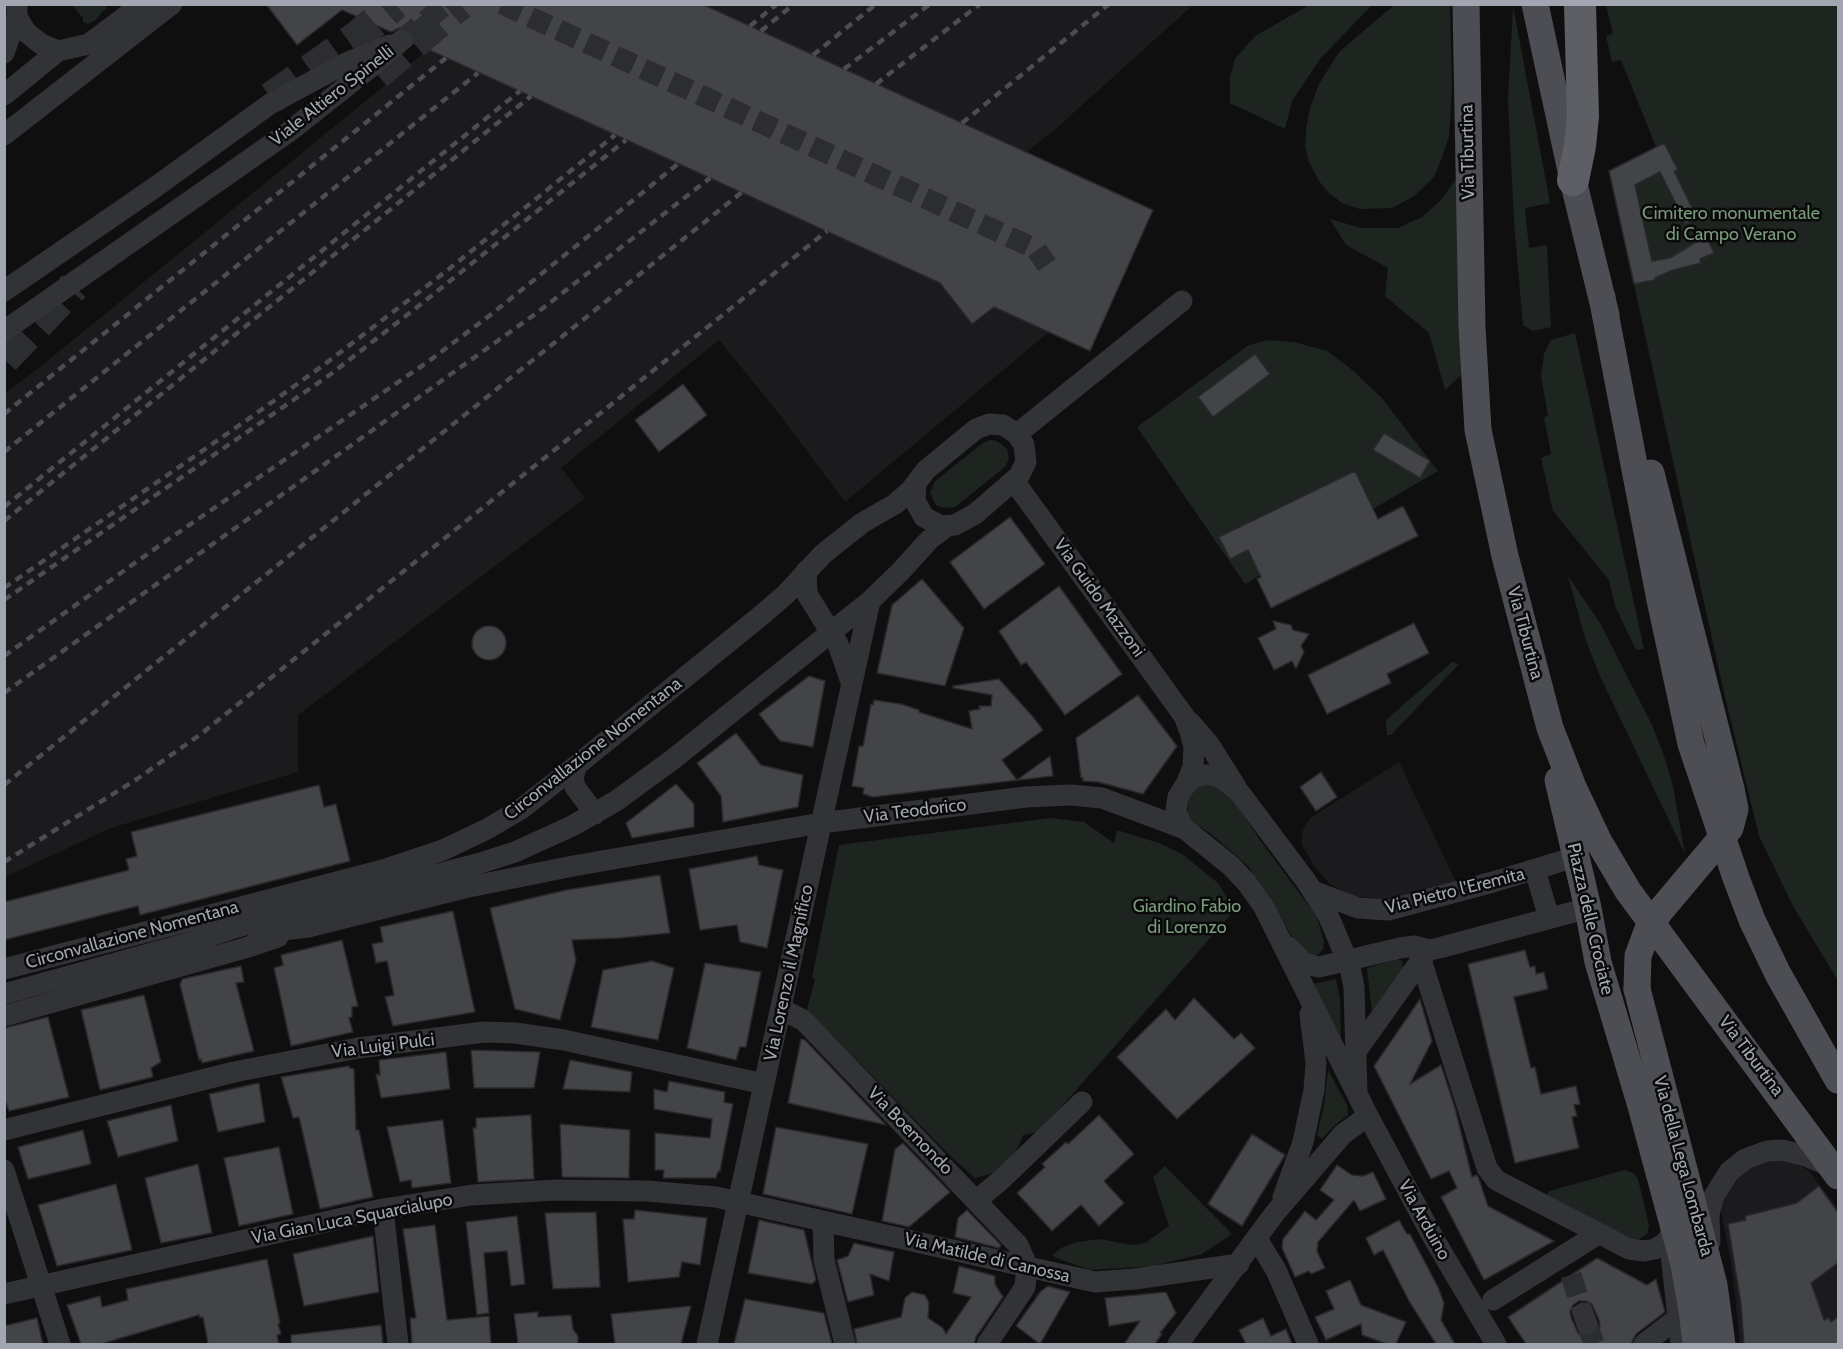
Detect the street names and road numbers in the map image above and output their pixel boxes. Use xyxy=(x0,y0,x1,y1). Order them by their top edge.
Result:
street label: Viale Altiero Spinelli xyxy=(266,41,398,151)
street label: Via Tiburtina xyxy=(1456,104,1480,200)
street label: Via Guido Mazzoni xyxy=(1049,535,1149,661)
street label: Via Tiburtina xyxy=(1502,584,1548,682)
street label: Circonvallazione Nomentana xyxy=(500,673,686,825)
street label: Via Teodorico xyxy=(863,794,967,828)
street label: Piazza delle Crociate xyxy=(1562,841,1618,997)
street label: Via Pietro l'Eremita xyxy=(1383,863,1527,919)
street label: Via Lorenzo il Magnifico xyxy=(760,883,818,1063)
street label: Circonvallazione Nomentana xyxy=(23,896,241,974)
street label: Via Tiburtina xyxy=(1714,1011,1788,1101)
street label: Via Luigi Pulci xyxy=(330,1029,436,1063)
street label: Via della Lega Lombarda xyxy=(1649,1074,1717,1258)
street label: Via Boemondo xyxy=(863,1083,957,1179)
street label: Via Arduino xyxy=(1393,1176,1455,1264)
street label: Via Gian Luca Squarcialupo xyxy=(250,1189,454,1249)
street label: Via Matilde di Canossa xyxy=(902,1228,1072,1288)

